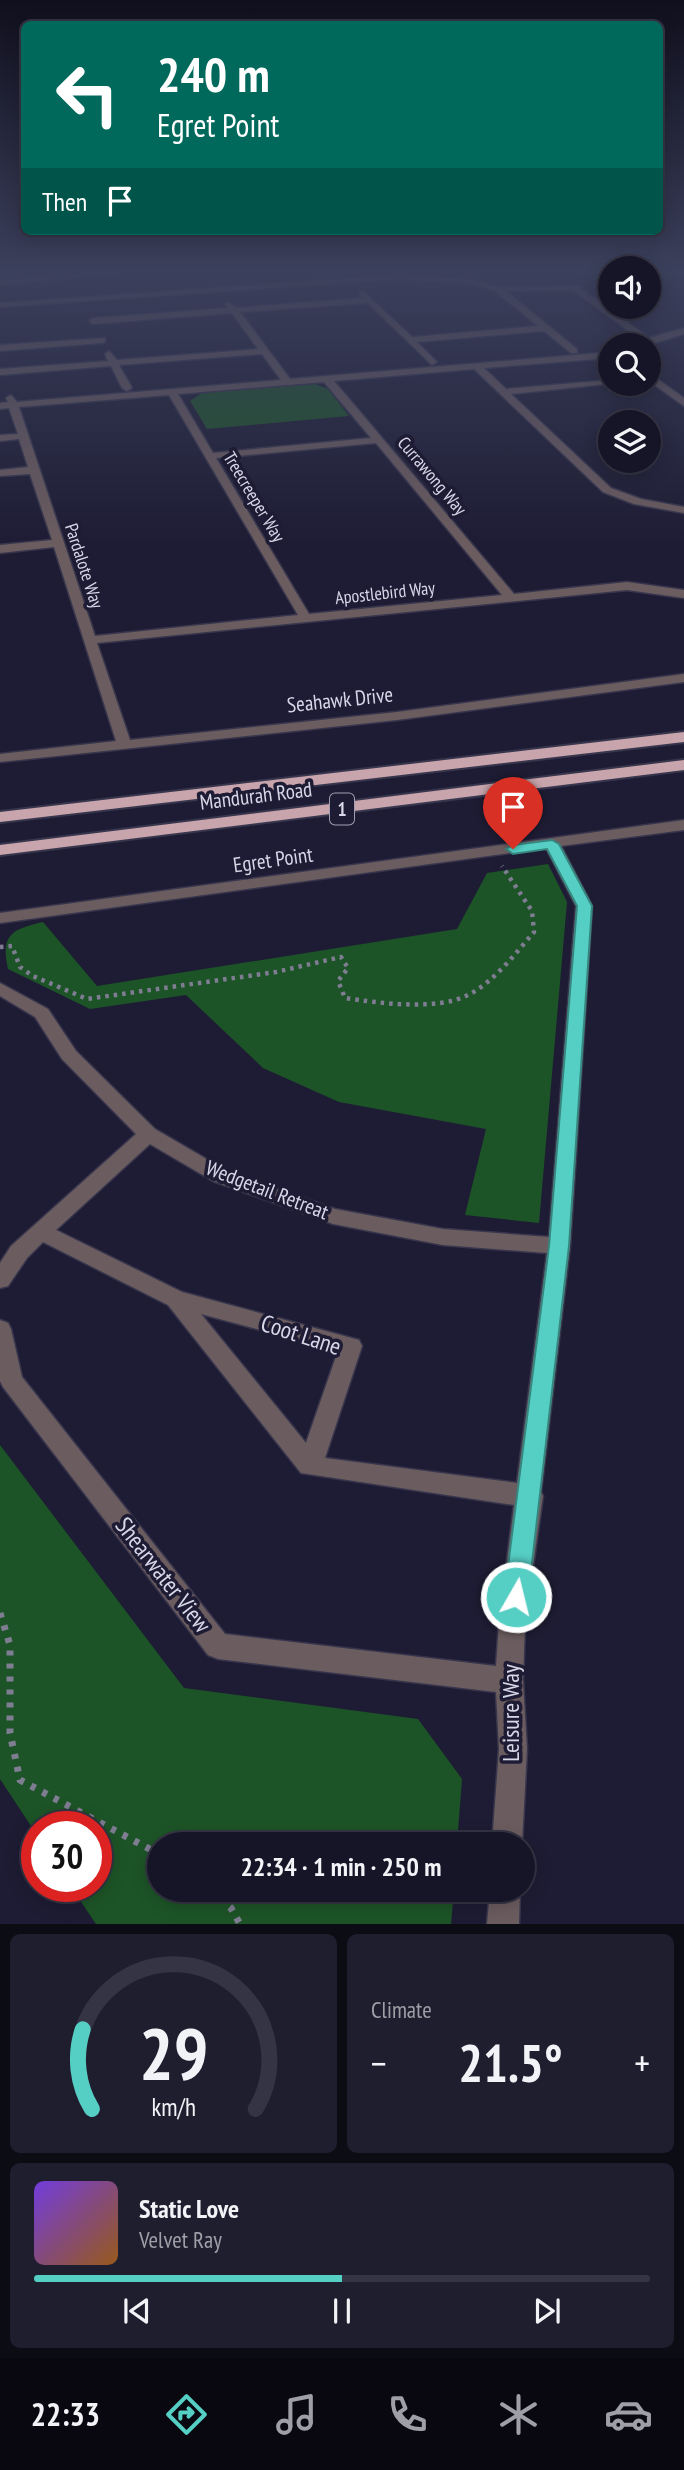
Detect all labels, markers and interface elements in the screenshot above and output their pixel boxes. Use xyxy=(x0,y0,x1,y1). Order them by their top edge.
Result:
text: 240 m xyxy=(157,42,270,106)
icon: left xyxy=(42,49,133,140)
text: Egret Point xyxy=(157,104,279,146)
icon: arrive xyxy=(101,182,139,220)
text: Then xyxy=(42,185,87,218)
map controls xyxy=(598,256,661,473)
button: sound xyxy=(598,256,661,319)
button: search xyxy=(598,333,661,396)
button: layers xyxy=(598,410,661,473)
street label: Currawong Way xyxy=(393,432,472,520)
street label: Treecreeper Way xyxy=(218,447,290,546)
street label: Pardalote Way xyxy=(60,520,109,611)
street label: Apostlebird Way xyxy=(334,576,436,609)
street label: Seahawk Drive xyxy=(286,681,394,718)
street label: Mandurah Road xyxy=(198,775,314,816)
pin xyxy=(483,777,543,849)
icon: arrive xyxy=(494,788,532,826)
road number: 1 xyxy=(330,794,354,824)
street label: Egret Point xyxy=(231,841,315,878)
street label: Wedgetail Retreat xyxy=(202,1154,333,1225)
street label: Coot Lane xyxy=(257,1307,345,1362)
street label: Shearwater View xyxy=(109,1511,219,1639)
position arrow xyxy=(479,1560,553,1634)
street label: Leisure Way xyxy=(495,1664,526,1762)
speed limit sign: 30 xyxy=(21,1811,112,1902)
text: 22:34 · 1 min · 250 m xyxy=(241,1850,441,1883)
text: Climate xyxy=(371,1995,432,2024)
text: 29 xyxy=(139,2006,208,2100)
text: 21.5° xyxy=(458,2029,563,2096)
text: − xyxy=(371,2038,387,2087)
text: + xyxy=(634,2038,650,2087)
text: km/h xyxy=(151,2091,196,2123)
text: Static Love xyxy=(139,2192,239,2225)
text: Velvet Ray xyxy=(139,2225,222,2254)
icon: previous xyxy=(118,2292,156,2330)
icon: pause xyxy=(323,2292,361,2330)
icon: next xyxy=(528,2292,566,2330)
icon: directions xyxy=(162,2390,211,2439)
icon: music xyxy=(272,2390,321,2439)
icon: phone xyxy=(383,2390,432,2439)
icon: climate xyxy=(494,2390,543,2439)
icon: car xyxy=(604,2390,653,2439)
text: 22:33 xyxy=(31,2393,100,2435)

